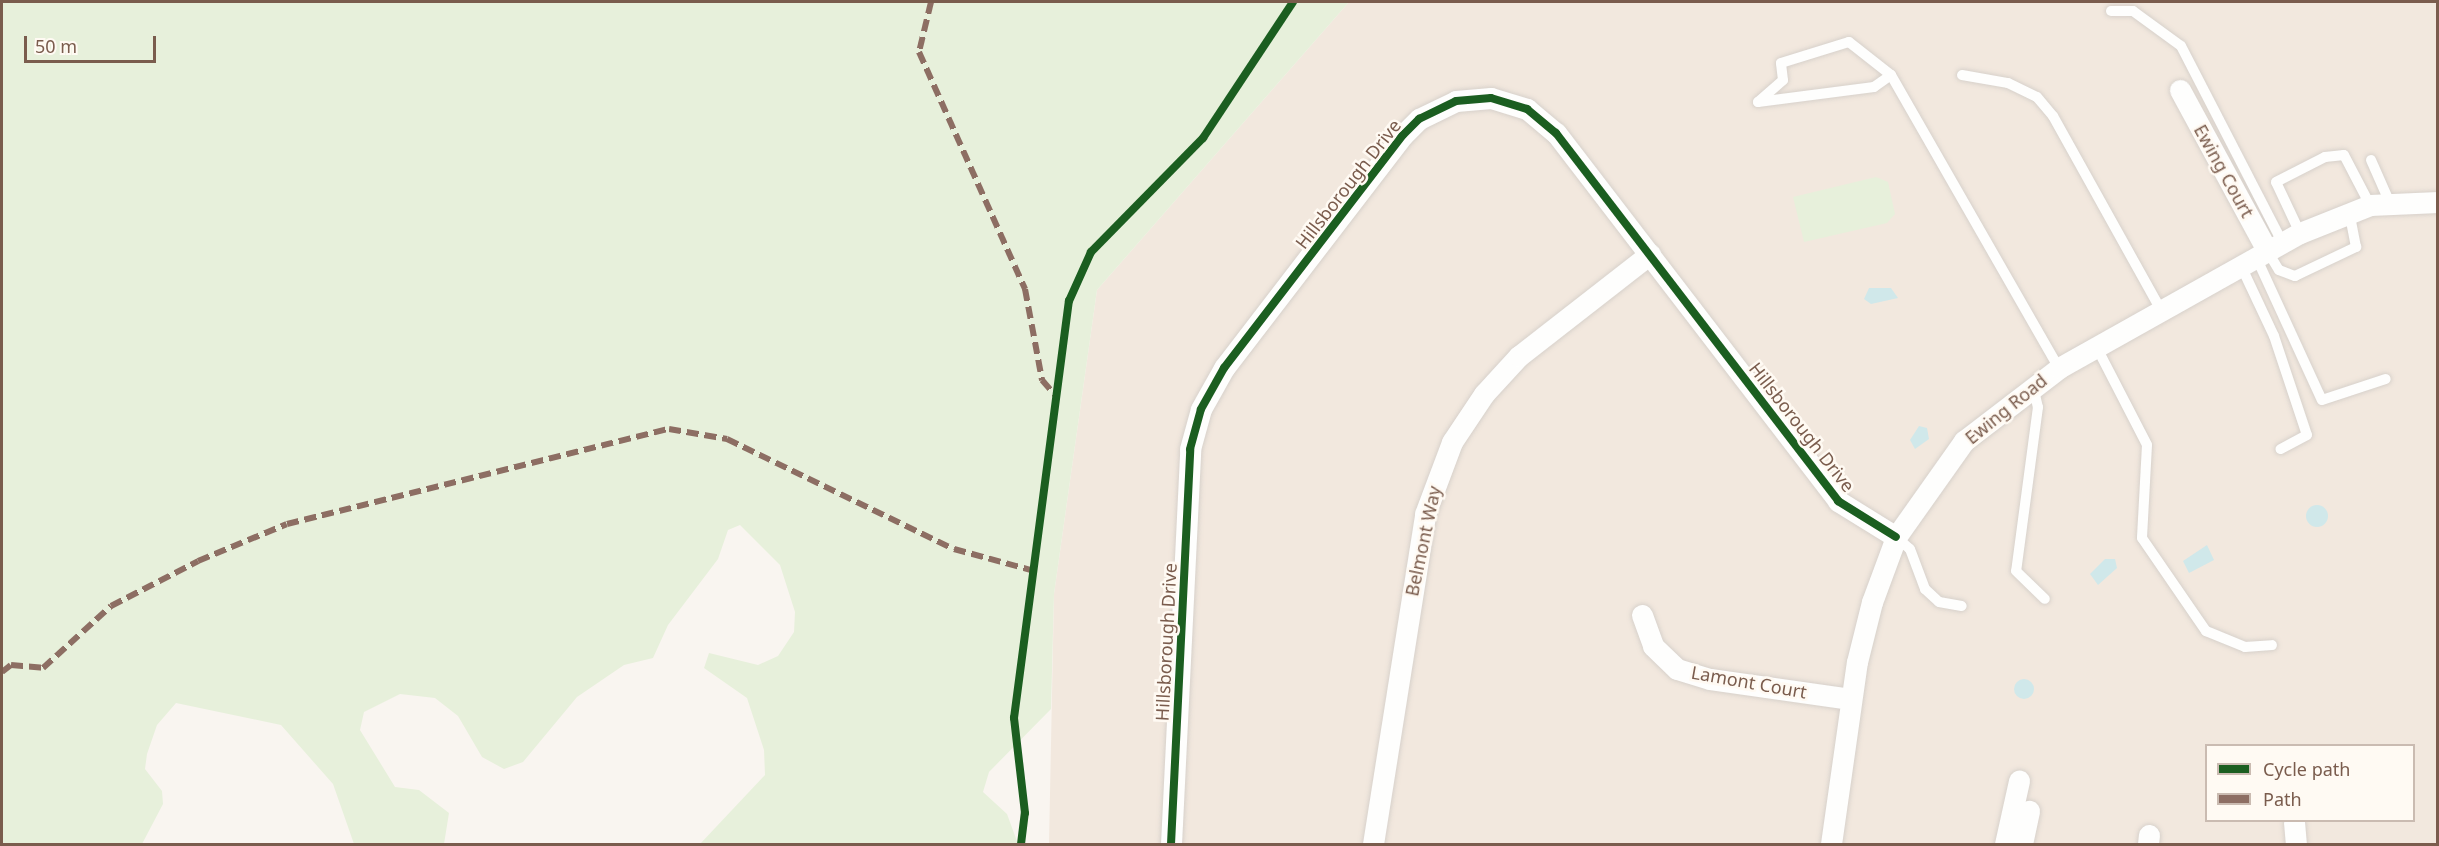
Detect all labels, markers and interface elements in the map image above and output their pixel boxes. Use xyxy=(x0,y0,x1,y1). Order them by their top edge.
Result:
scale bar xyxy=(27,24,159,62)
text: 50 m xyxy=(35,34,77,58)
street label: Hillsborough Drive xyxy=(1291,115,1405,253)
street label: Ewing Court xyxy=(2190,121,2258,221)
street label: Hillsborough Drive xyxy=(1745,358,1859,496)
street label: Ewing Road xyxy=(1961,369,2051,449)
street label: Belmont Way xyxy=(1401,484,1445,598)
street label: Hillsborough Drive xyxy=(1151,562,1181,722)
street label: Lamont Court xyxy=(1690,661,1808,703)
legend xyxy=(2205,744,2415,822)
text: Cycle path xyxy=(2263,757,2350,781)
text: Path xyxy=(2263,787,2302,811)

